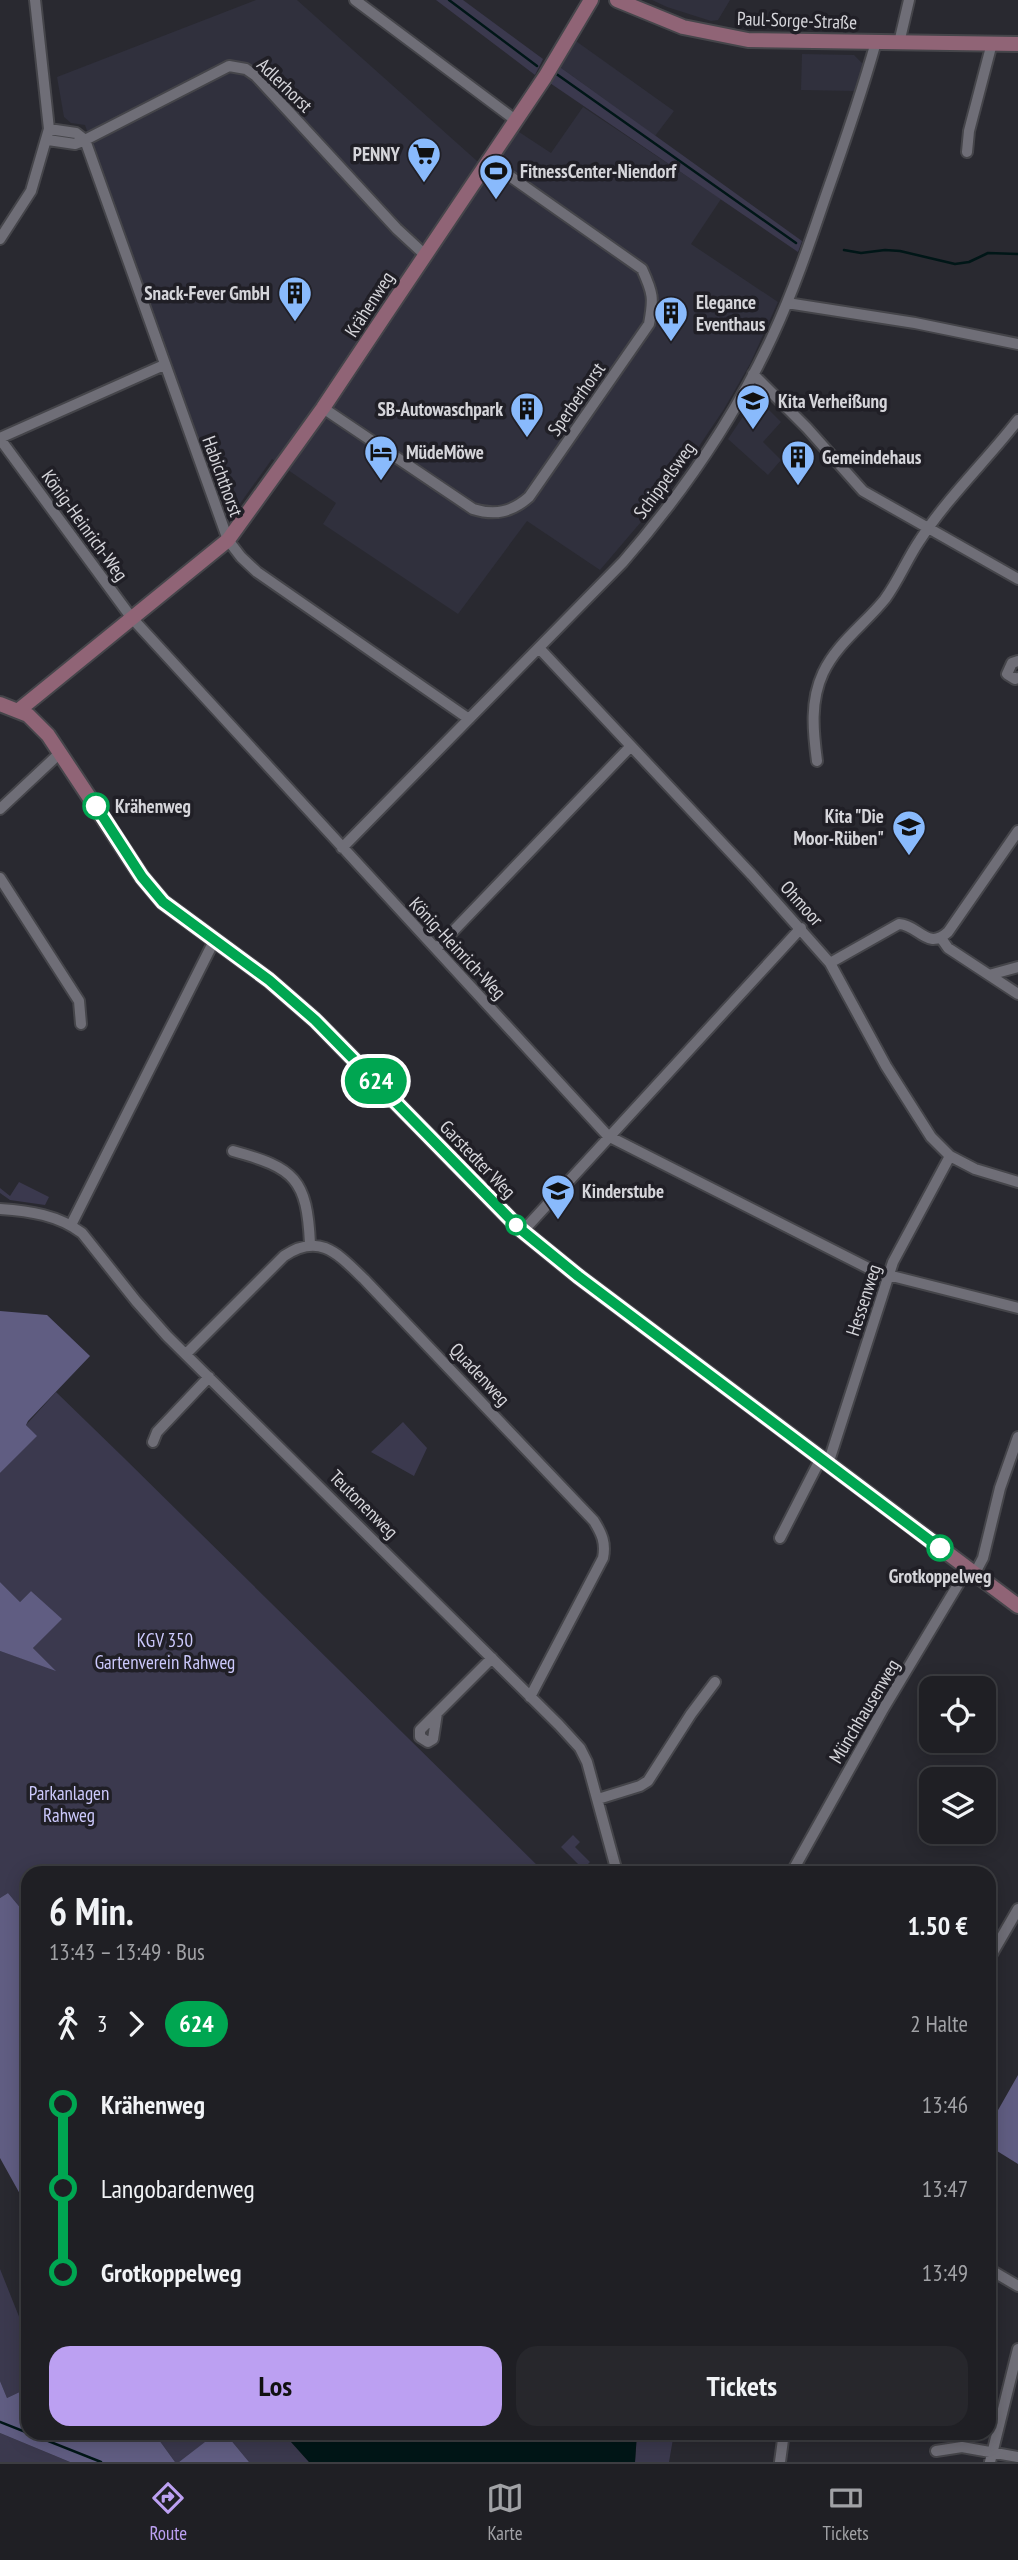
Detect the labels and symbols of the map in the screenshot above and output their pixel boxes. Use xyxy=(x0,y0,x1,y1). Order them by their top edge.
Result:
street label: Paul-Sorge-Straße xyxy=(736,6,858,34)
street label: Adlerhorst xyxy=(252,53,318,118)
supermarket icon: PENNY xyxy=(405,135,443,184)
place label: PENNY xyxy=(353,142,401,166)
sports icon: FitnessCenter-Niendorf xyxy=(477,152,515,201)
place label: FitnessCenter-Niendorf xyxy=(520,159,677,183)
street label: Krähenweg xyxy=(339,267,399,341)
building icon: Snack-Fever GmbH xyxy=(276,274,314,323)
place label: Snack-Fever GmbH xyxy=(144,281,270,305)
place label: Elegance Eventhaus xyxy=(696,290,766,336)
building icon: Elegance Eventhaus xyxy=(652,294,690,343)
street label: Sperberhorst xyxy=(542,357,610,440)
school or university icon: Kita Verheißung xyxy=(734,382,772,431)
place label: Kita Verheißung xyxy=(778,389,888,413)
building icon: SB-Autowaschpark xyxy=(508,390,546,439)
place label: SB-Autowaschpark xyxy=(377,397,503,421)
street label: Habichthorst xyxy=(197,432,249,520)
hotel icon: MüdeMöwe xyxy=(362,433,400,482)
street label: Schippelsweg xyxy=(628,437,700,523)
building icon: Gemeindehaus xyxy=(779,438,817,487)
place label: MüdeMöwe xyxy=(406,440,484,464)
place label: Gemeindehaus xyxy=(822,445,922,469)
street label: König-Heinrich-Weg xyxy=(37,465,133,585)
marker: Krähenweg xyxy=(83,793,109,819)
place label: Krähenweg xyxy=(115,794,191,818)
place label: Kita "Die Moor-Rüben" xyxy=(793,804,884,850)
school or university icon: Kita "Die Moor-Rüben" xyxy=(890,808,928,857)
street label: Ohmoor xyxy=(775,875,829,931)
street label: König-Heinrich-Weg xyxy=(404,892,512,1004)
line badge: 624 xyxy=(336,1058,416,1104)
street label: Garstedter Weg xyxy=(435,1115,521,1203)
school or university icon: Kinderstube xyxy=(539,1172,577,1221)
place label: Kinderstube xyxy=(582,1179,664,1203)
unlabelled marker xyxy=(506,1215,526,1235)
street label: Hessenweg xyxy=(840,1261,886,1339)
street label: Quadenweg xyxy=(445,1337,515,1411)
street label: Teutonenweg xyxy=(325,1465,403,1543)
marker: Grotkoppelweg xyxy=(927,1535,953,1561)
place label: Grotkoppelweg xyxy=(889,1564,991,1588)
park label: KGV 350 Gartenverein Rahweg xyxy=(95,1628,235,1674)
street label: Münchhausenweg xyxy=(823,1654,905,1768)
park label: Parkanlagen Rahweg xyxy=(29,1781,109,1827)

